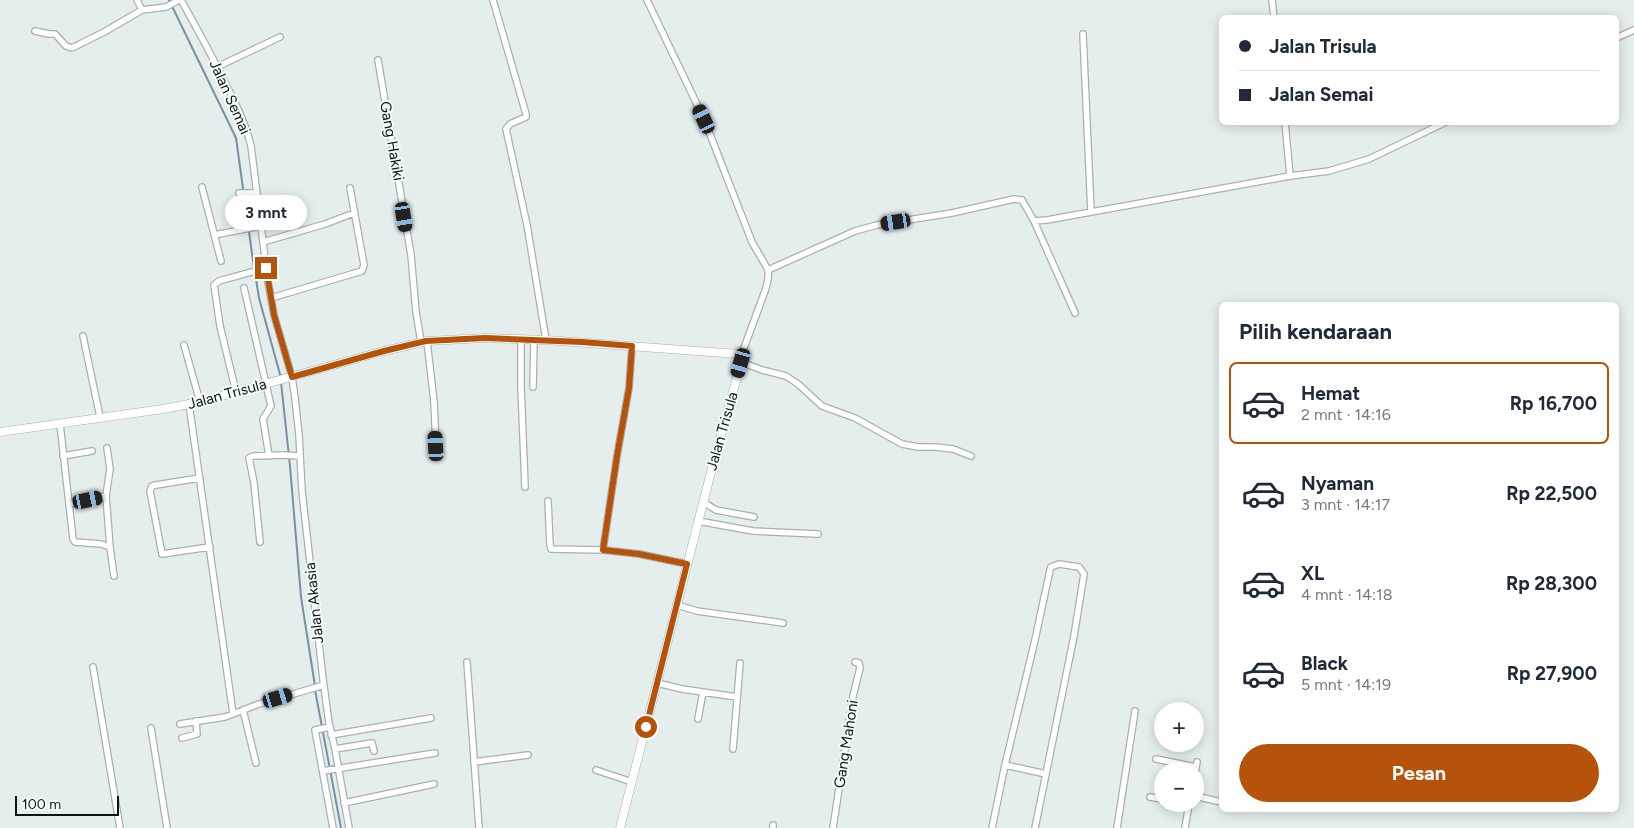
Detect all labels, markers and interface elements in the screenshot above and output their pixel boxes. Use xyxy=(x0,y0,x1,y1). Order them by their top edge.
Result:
text: Jalan Trisula xyxy=(1269,35,1377,58)
street label: Jalan Semai xyxy=(206,57,254,137)
text: Jalan Semai xyxy=(1269,83,1373,106)
street label: Gang Hakiki xyxy=(376,100,408,182)
car xyxy=(690,102,717,136)
callout: 3 mnt xyxy=(225,196,307,230)
car xyxy=(394,201,413,233)
text: 3 mnt xyxy=(245,203,287,222)
car xyxy=(880,212,911,232)
route end xyxy=(255,257,277,279)
text: Pilih kendaraan xyxy=(1239,318,1392,345)
car xyxy=(729,347,752,379)
street label: Jalan Trisula xyxy=(186,375,268,413)
icon: car xyxy=(1241,381,1286,426)
text: Hemat xyxy=(1301,382,1360,405)
street label: Jalan Trisula xyxy=(702,390,742,472)
text: Rp 16,700 xyxy=(1510,392,1597,415)
text: 2 mnt · 14:16 xyxy=(1301,405,1391,424)
car xyxy=(427,431,444,461)
icon: car xyxy=(1241,471,1286,516)
text: Nyaman xyxy=(1301,472,1374,495)
text: Rp 22,500 xyxy=(1506,482,1597,505)
car xyxy=(71,490,104,510)
text: 3 mnt · 14:17 xyxy=(1301,495,1390,514)
icon: car xyxy=(1241,561,1286,606)
street label: Jalan Akasia xyxy=(301,562,327,644)
text: XL xyxy=(1301,562,1324,585)
text: Rp 28,300 xyxy=(1506,572,1597,595)
text: 4 mnt · 14:18 xyxy=(1301,585,1392,604)
icon: car xyxy=(1241,651,1286,696)
text: Black xyxy=(1301,652,1348,675)
text: Rp 27,900 xyxy=(1507,662,1597,685)
text: 5 mnt · 14:19 xyxy=(1301,675,1391,694)
car xyxy=(261,686,294,710)
street label: Gang Mahoni xyxy=(830,699,862,789)
map controls xyxy=(1154,702,1204,812)
button: + xyxy=(1154,702,1204,752)
route start xyxy=(635,716,657,738)
button: Pesan xyxy=(1239,744,1599,802)
button: − xyxy=(1154,762,1204,812)
scale bar xyxy=(15,793,119,816)
text: 100 m xyxy=(22,796,61,813)

